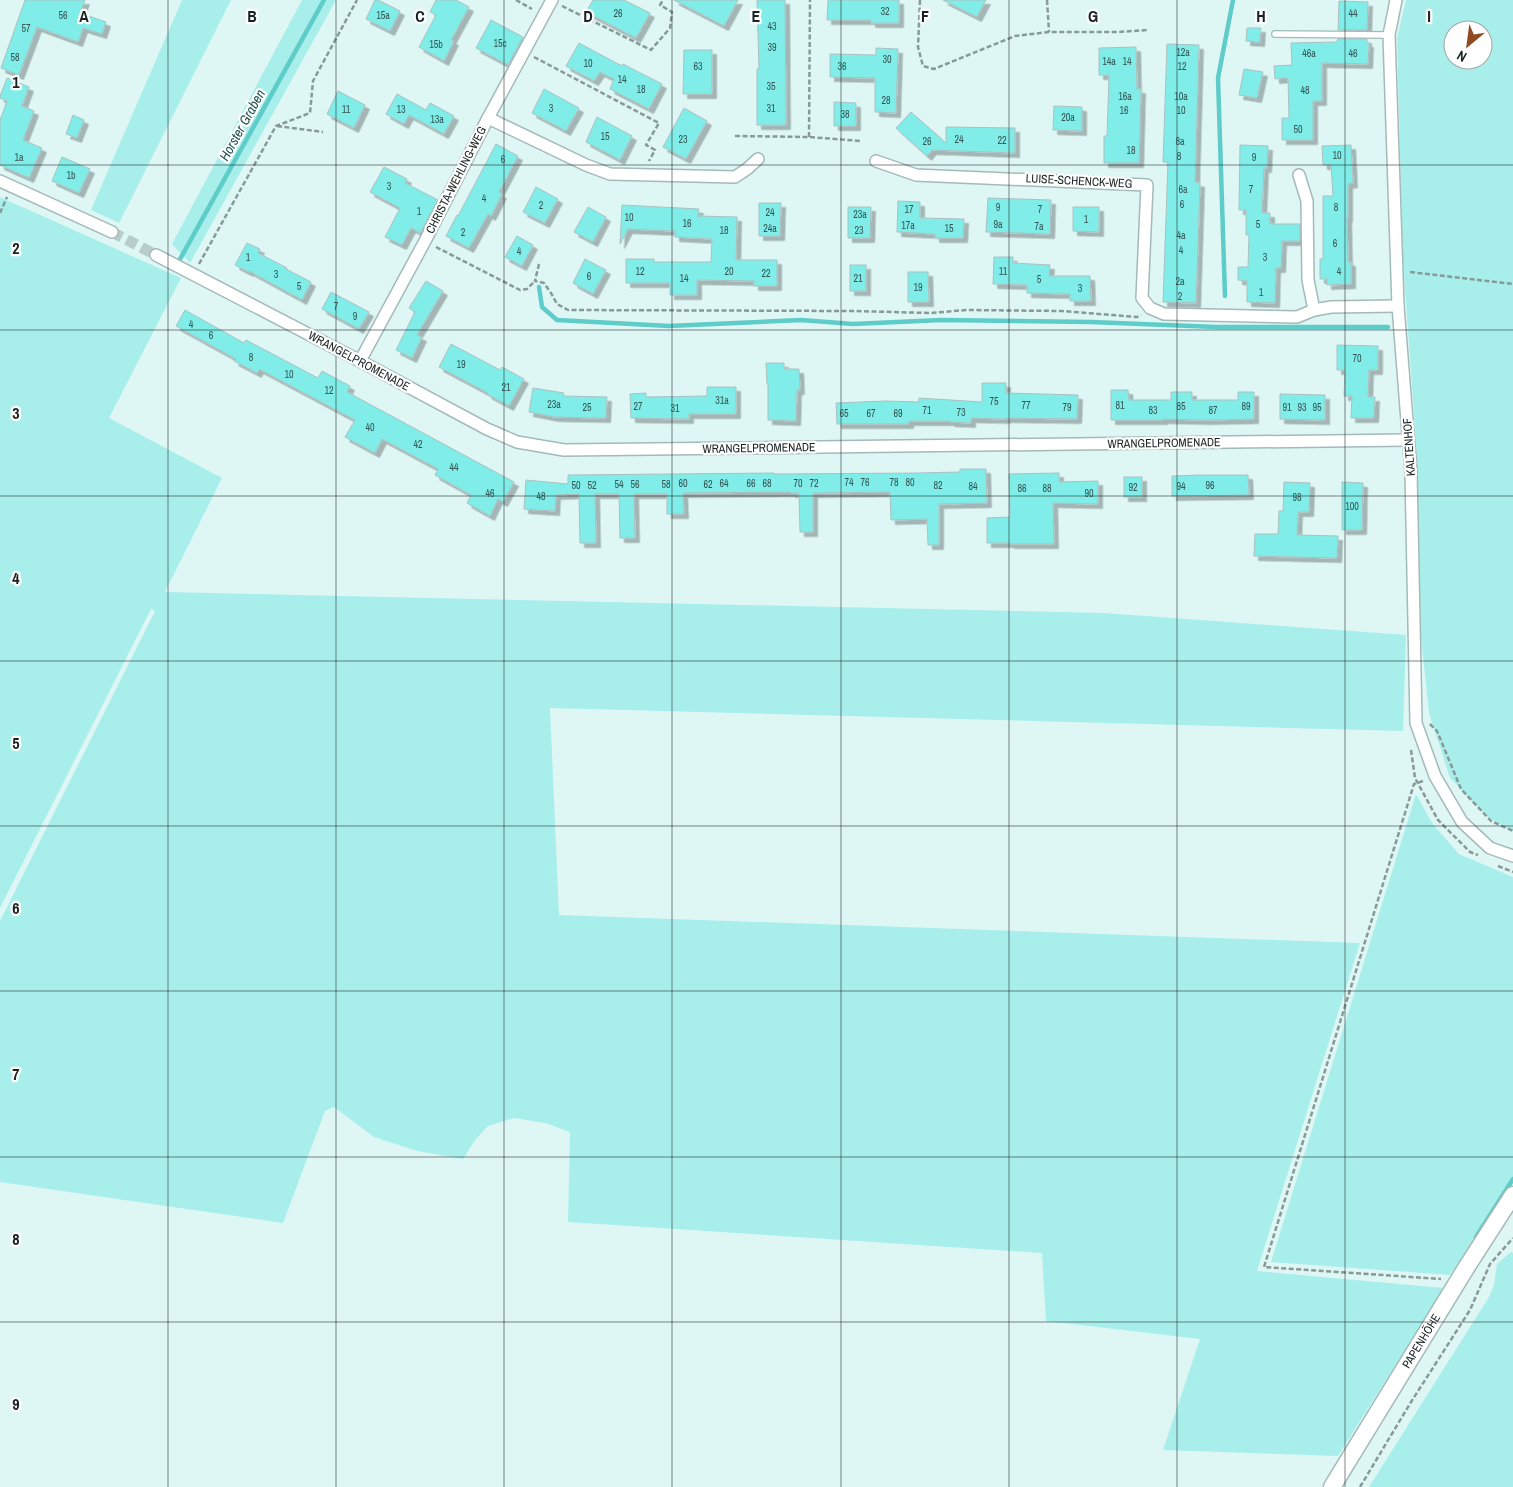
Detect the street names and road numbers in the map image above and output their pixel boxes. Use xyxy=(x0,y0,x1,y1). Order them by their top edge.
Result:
street label: CHRISTA-WEHLING-WEG xyxy=(422,124,490,236)
street label: LUISE-SCHENCK-WEG xyxy=(1025,170,1133,192)
street label: WRANGELPROMENADE xyxy=(305,327,413,395)
street label: KALTENHOF xyxy=(1399,417,1419,477)
street label: WRANGELPROMENADE xyxy=(1107,434,1221,452)
street label: WRANGELPROMENADE xyxy=(702,439,816,457)
street label: PAPENHÖHE xyxy=(1398,1311,1444,1371)

